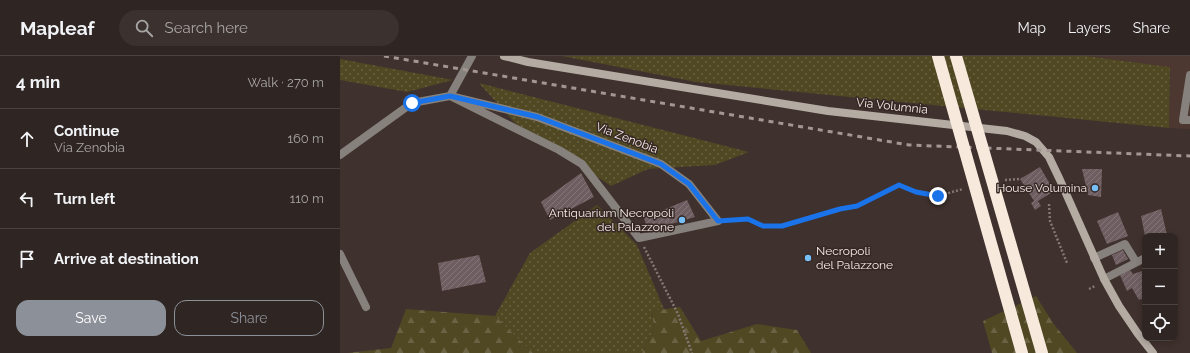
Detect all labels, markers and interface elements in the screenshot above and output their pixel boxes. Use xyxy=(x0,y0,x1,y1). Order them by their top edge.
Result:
search box xyxy=(119,10,399,46)
text: Mapleaf xyxy=(20,17,95,39)
icon: search xyxy=(133,17,155,39)
text: Search here xyxy=(165,19,248,37)
text: Map xyxy=(1018,20,1046,36)
text: Layers xyxy=(1068,20,1111,36)
text: Share xyxy=(1133,20,1170,36)
text: 4 min xyxy=(16,72,60,92)
text: Walk · 270 m xyxy=(248,75,324,90)
route start xyxy=(403,94,421,112)
street label: Via Volumnia xyxy=(855,95,929,117)
street label: Via Zenobia xyxy=(594,120,660,156)
text: Continue xyxy=(54,122,119,140)
icon: ahead xyxy=(16,128,38,150)
text: 160 m xyxy=(287,131,324,146)
text: Via Zenobia xyxy=(54,140,125,155)
place label: House Volumina xyxy=(996,181,1087,195)
marker: House Volumina xyxy=(1090,183,1100,193)
route end xyxy=(929,187,947,205)
icon: left xyxy=(16,188,38,210)
text: Turn left xyxy=(54,190,115,208)
text: 110 m xyxy=(290,191,324,206)
place label: Antiquarium Necropoli del Palazzone xyxy=(549,206,674,234)
marker: Antiquarium Necropoli del Palazzone xyxy=(677,215,687,225)
map controls xyxy=(1142,233,1178,341)
button: + xyxy=(1142,233,1178,269)
place label: Necropoli del Palazzone xyxy=(816,244,893,272)
icon: arrive xyxy=(16,248,38,270)
text: Arrive at destination xyxy=(54,250,199,268)
marker: Necropoli del Palazzone xyxy=(803,253,813,263)
button: − xyxy=(1142,269,1178,305)
button: Save xyxy=(16,300,166,336)
button: Share xyxy=(174,300,324,336)
button: locate xyxy=(1142,305,1178,341)

